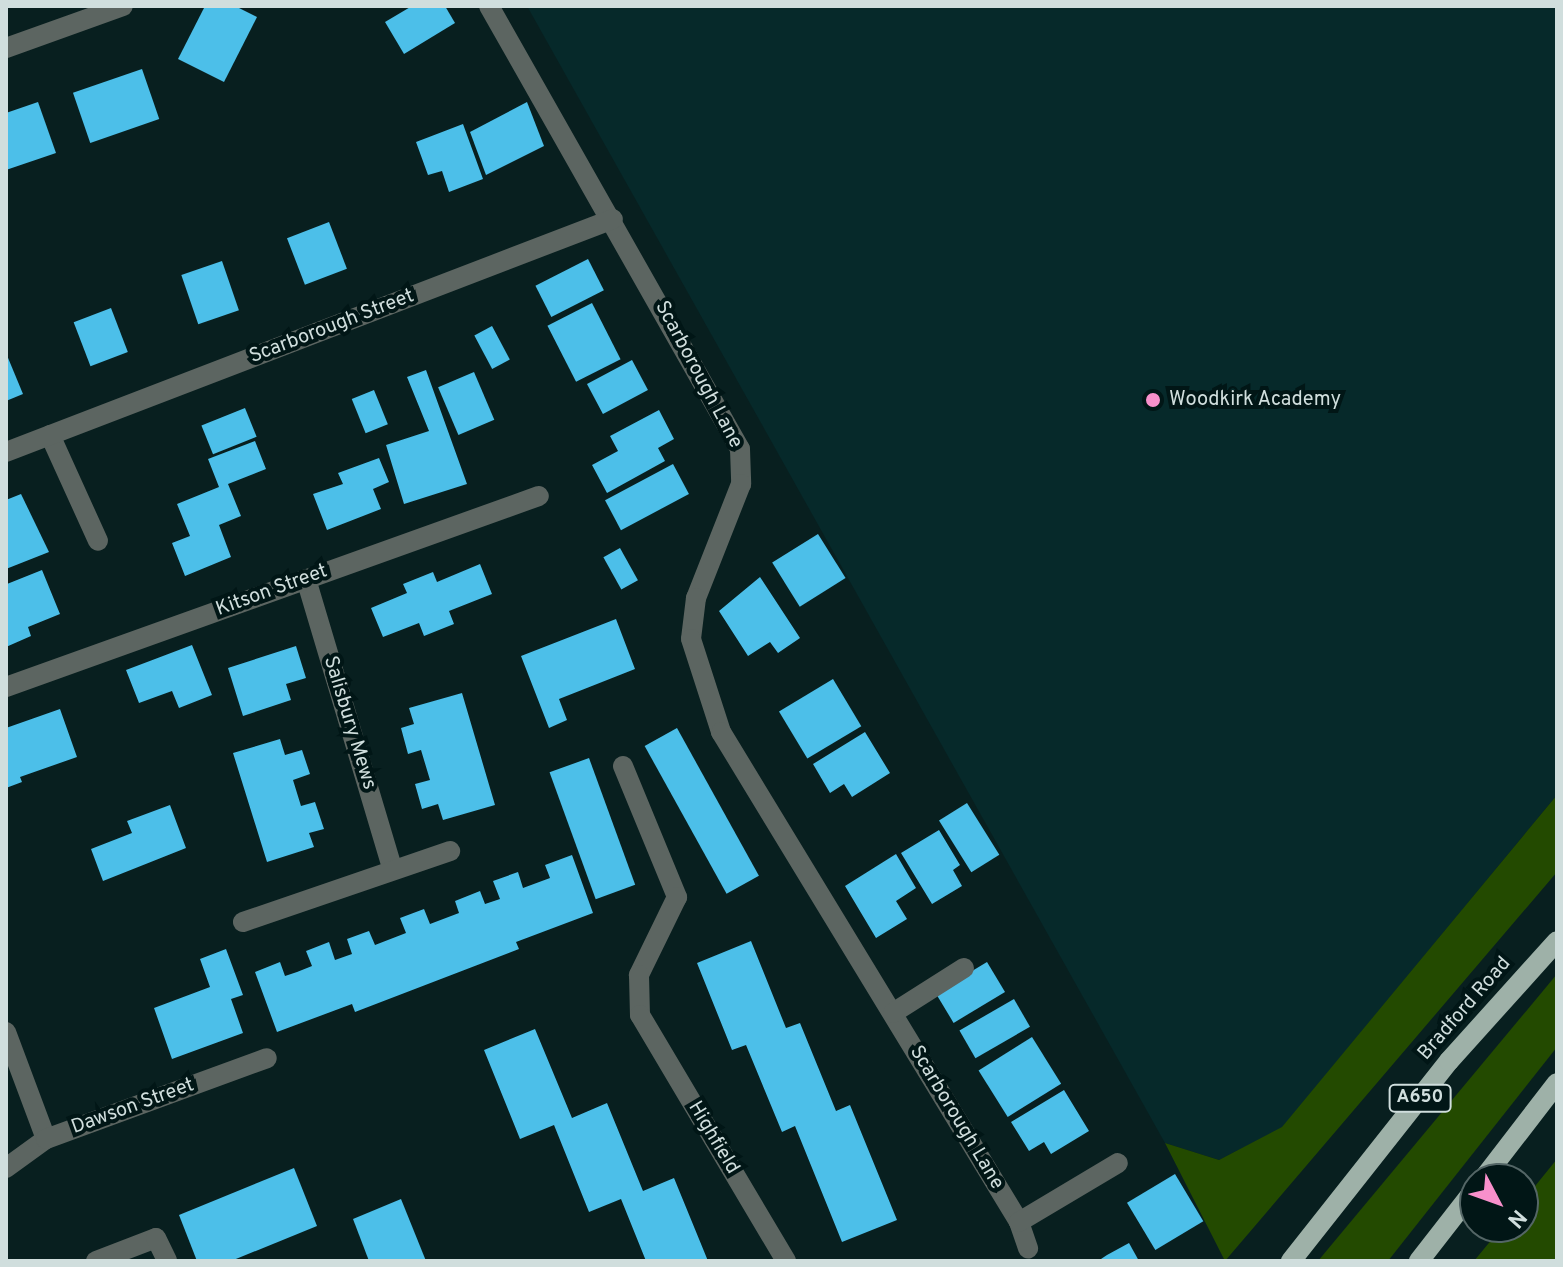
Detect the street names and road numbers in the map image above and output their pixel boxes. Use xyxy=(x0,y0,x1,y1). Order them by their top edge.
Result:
street label: Scarborough Street xyxy=(246,285,418,369)
street label: Scarborough Lane xyxy=(649,297,747,453)
street label: Kitson Street xyxy=(213,560,331,622)
street label: Salisbury Mews xyxy=(317,653,381,793)
street label: Bradford Road xyxy=(1414,952,1516,1066)
street label: Scarborough Lane xyxy=(904,1042,1008,1194)
street label: Dawson Street xyxy=(68,1074,198,1140)
road number: A650 xyxy=(1388,1084,1452,1112)
street label: Highfield xyxy=(682,1097,744,1179)

